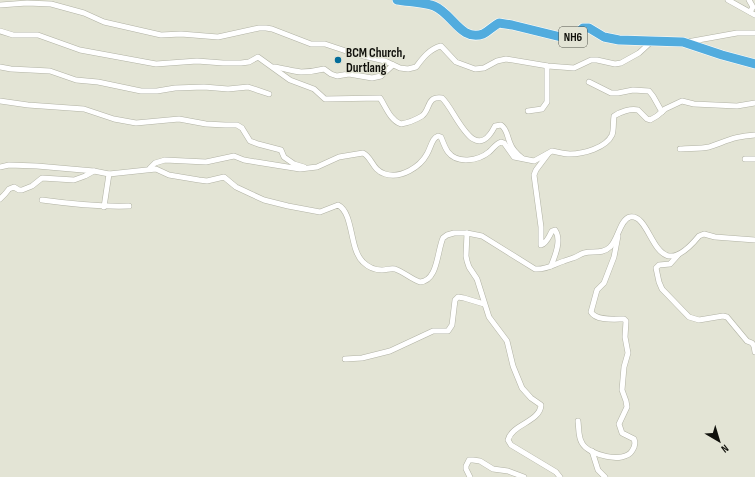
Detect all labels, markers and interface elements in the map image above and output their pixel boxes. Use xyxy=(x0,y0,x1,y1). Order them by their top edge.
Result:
road number: NH6 xyxy=(559,27,587,47)
place label: BCM Church, Durtlang xyxy=(346,45,405,76)
marker: BCM Church, Durtlang xyxy=(333,55,343,65)
north arrow xyxy=(699,421,739,461)
text: N xyxy=(718,442,731,455)

